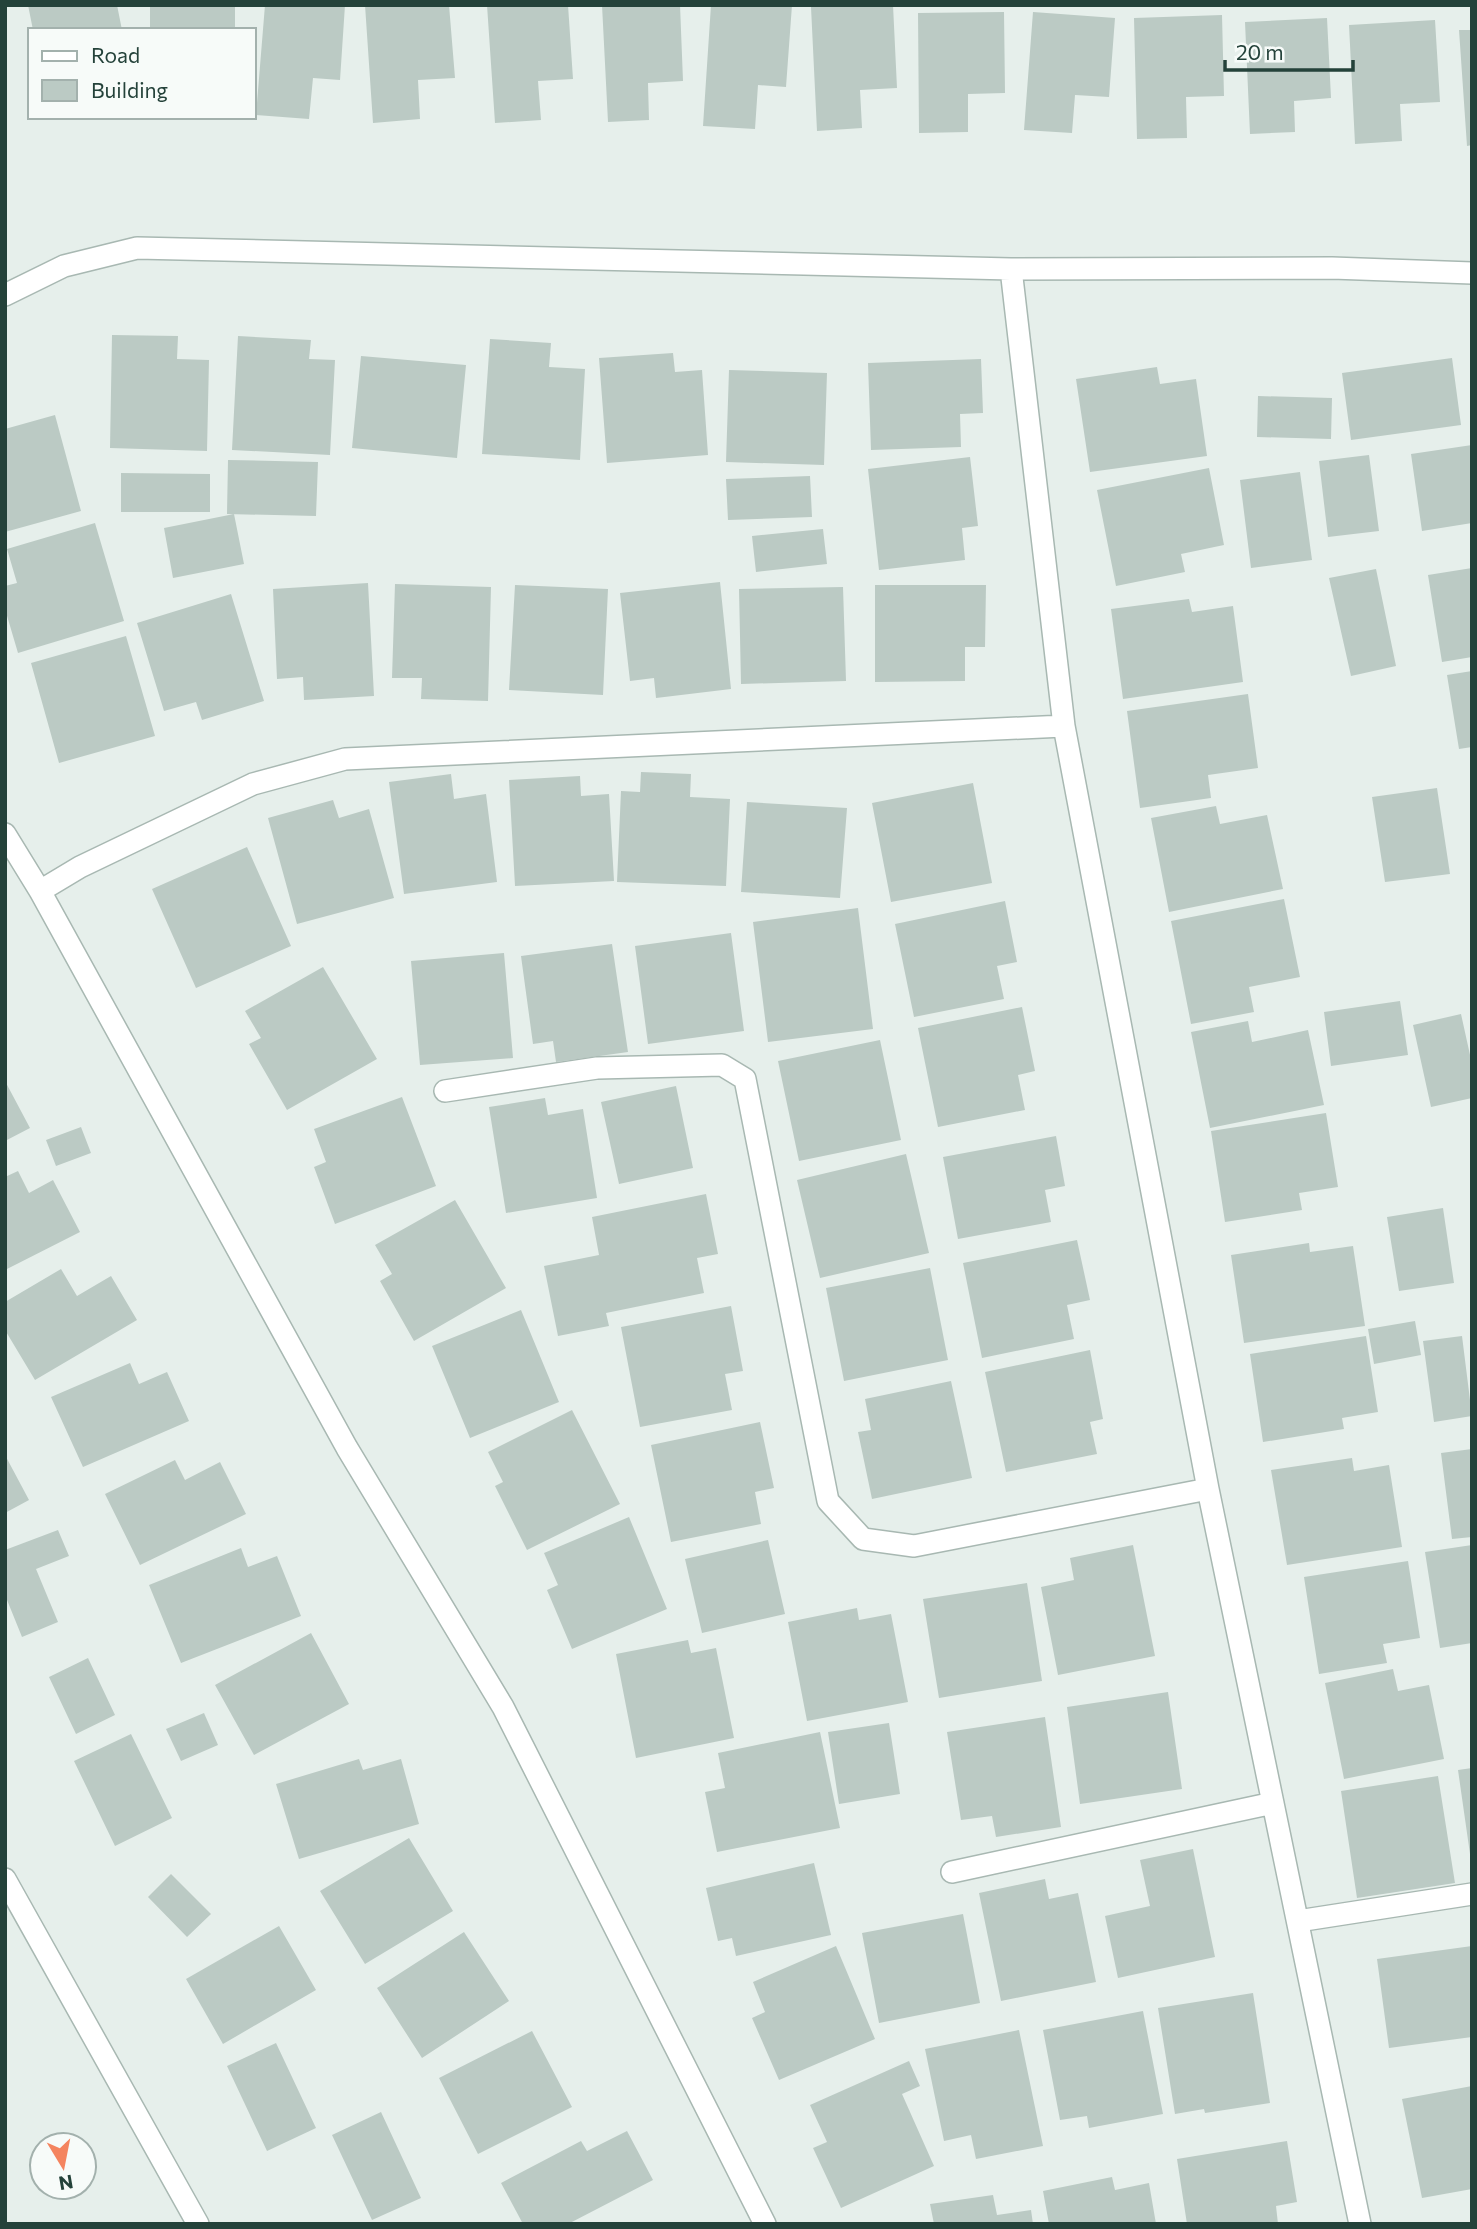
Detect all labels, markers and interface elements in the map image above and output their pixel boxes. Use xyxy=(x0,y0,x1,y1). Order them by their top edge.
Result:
legend xyxy=(28,28,256,119)
scale bar xyxy=(1225,28,1353,72)
text: 20 m xyxy=(1236,39,1284,64)
text: Road xyxy=(91,42,140,67)
text: Building xyxy=(91,77,168,102)
north arrow xyxy=(28,2131,98,2201)
text: N xyxy=(57,2171,75,2196)

